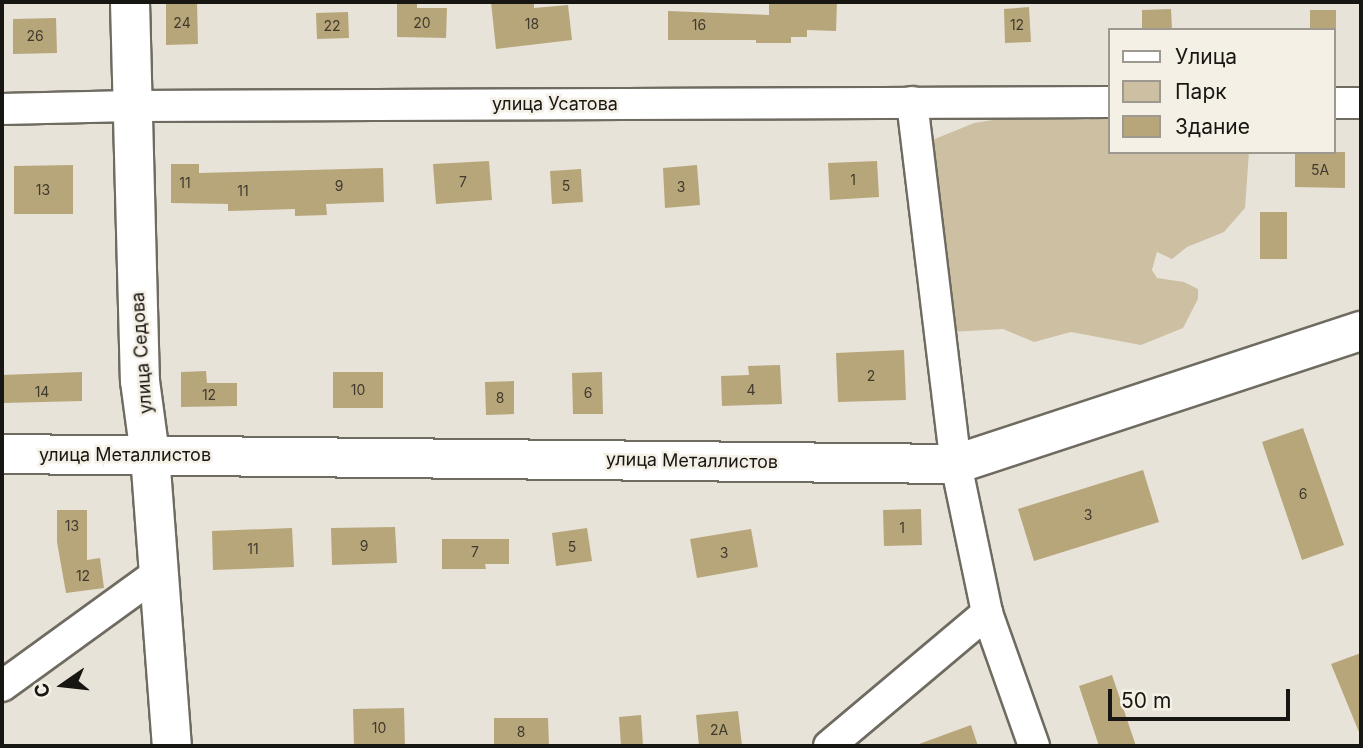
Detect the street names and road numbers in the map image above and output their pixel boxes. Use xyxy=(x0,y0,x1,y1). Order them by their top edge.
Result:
street label: улица Усатова xyxy=(492,93,618,115)
street label: улица Седова xyxy=(127,291,157,415)
street label: улица Металлистов xyxy=(39,444,211,466)
street label: улица Металлистов xyxy=(606,449,778,473)

